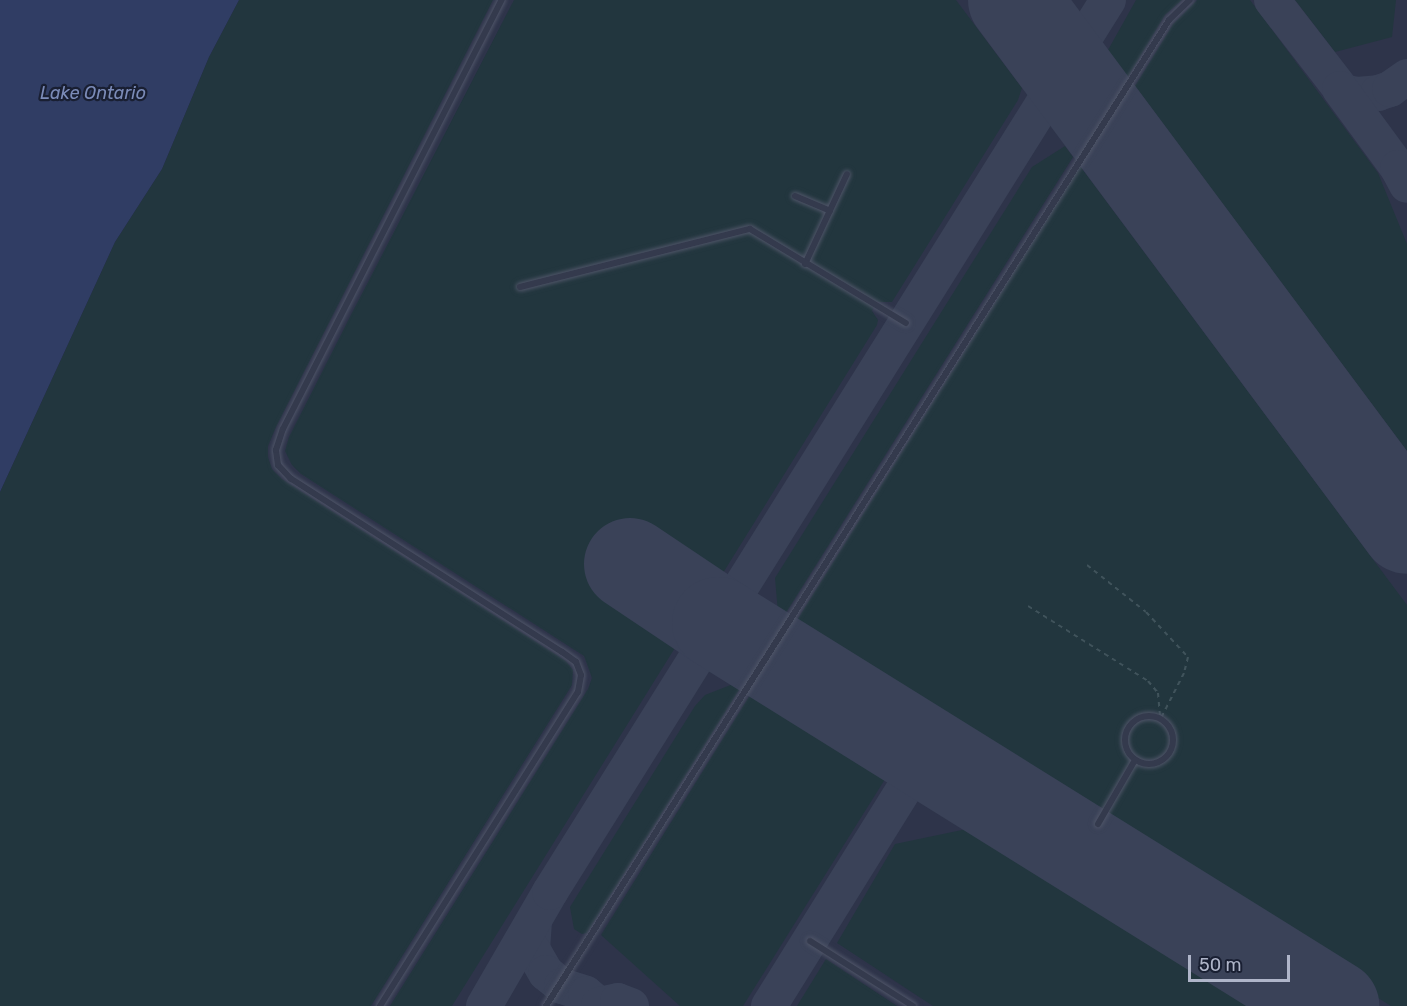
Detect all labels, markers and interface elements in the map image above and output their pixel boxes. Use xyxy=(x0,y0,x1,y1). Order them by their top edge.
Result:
water label: Lake Ontario xyxy=(40,82,146,104)
scale bar xyxy=(1191,943,1293,981)
text: 50 m xyxy=(1199,954,1242,976)

